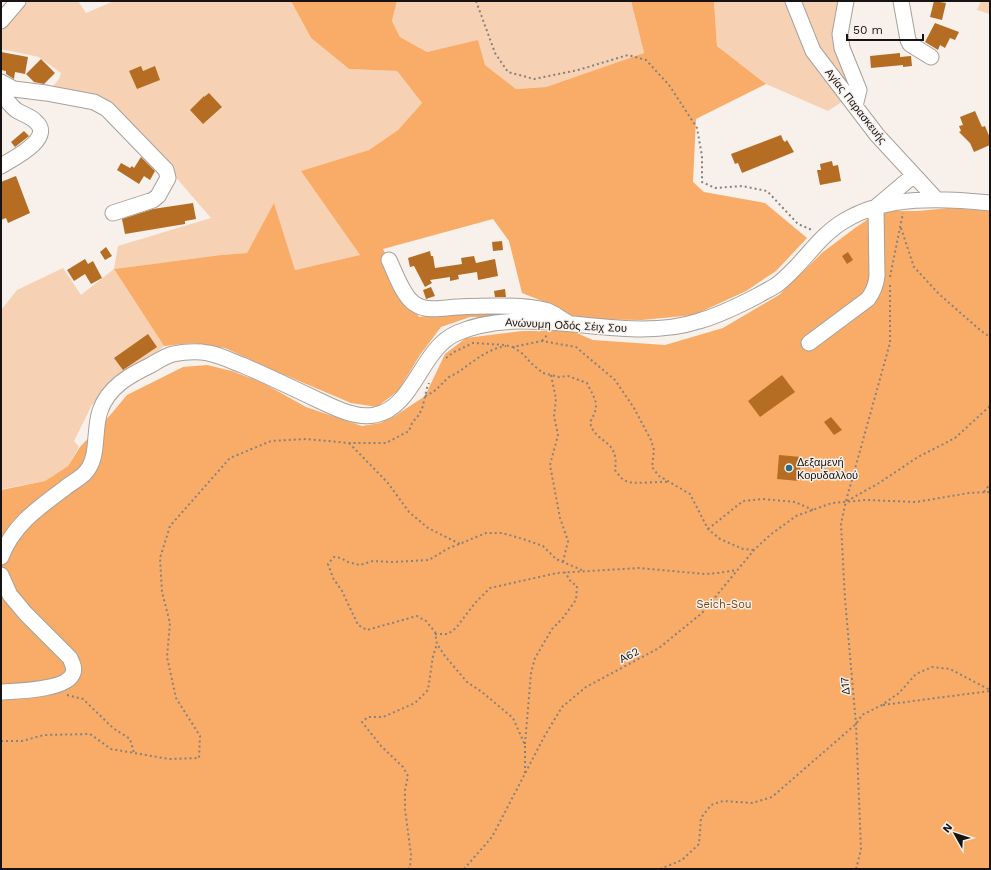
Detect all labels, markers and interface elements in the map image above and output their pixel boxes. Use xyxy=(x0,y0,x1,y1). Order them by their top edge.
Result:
scale bar xyxy=(847,16,923,42)
text: 50 m xyxy=(853,23,883,37)
street label: Αγίας Παρασκευής xyxy=(822,66,889,147)
street label: Ανώνυμη Οδός Σέιχ Σου xyxy=(505,316,627,335)
place label: Δεξαμενή Κορυδαλλού xyxy=(797,456,858,482)
marker: Δεξαμενή Κορυδαλλού xyxy=(784,463,794,473)
park label: Seich-Sou xyxy=(696,598,752,611)
street label: Α62 xyxy=(617,645,641,666)
street label: Δ17 xyxy=(838,677,853,695)
north arrow xyxy=(935,814,975,854)
text: N xyxy=(940,821,955,835)

